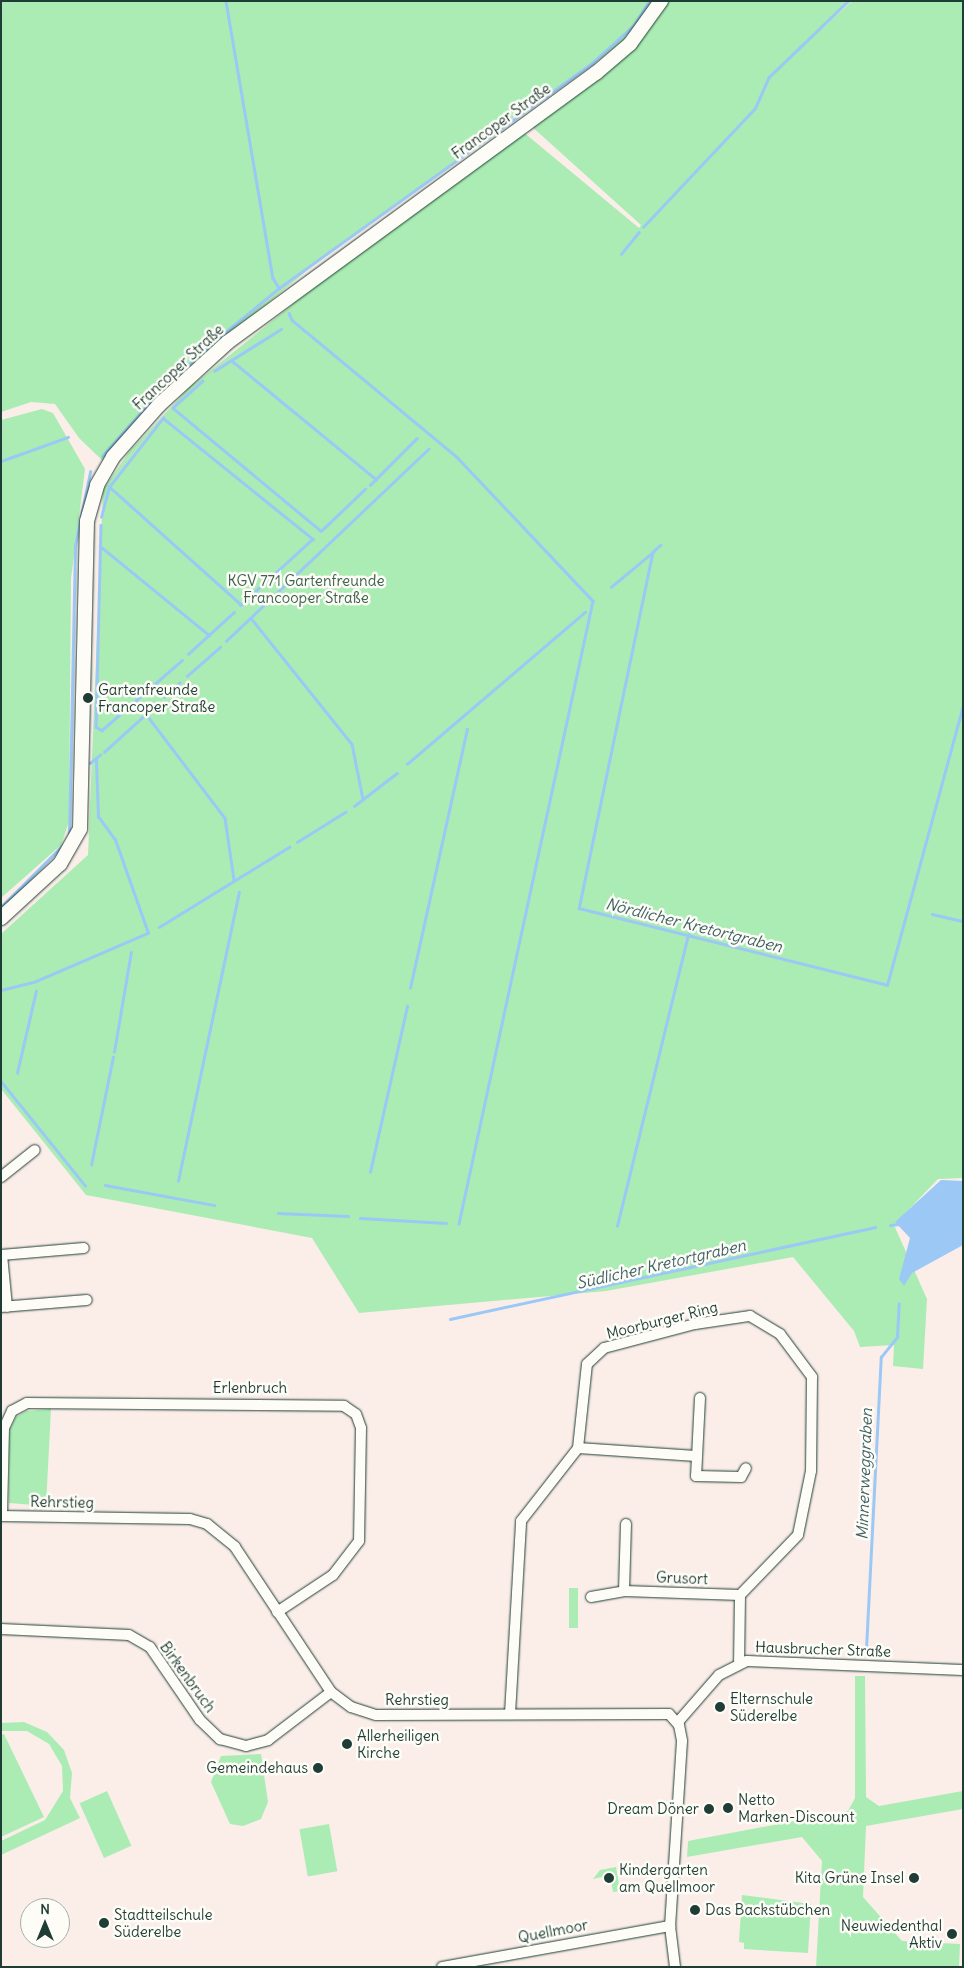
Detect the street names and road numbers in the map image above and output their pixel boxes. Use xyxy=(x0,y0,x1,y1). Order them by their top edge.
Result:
street label: Francoper Straße xyxy=(448,79,554,163)
street label: Francoper Straße xyxy=(129,320,227,414)
street label: Moorburger Ring xyxy=(604,1297,720,1343)
street label: Erlenbruch xyxy=(213,1379,287,1397)
street label: Rehrstieg xyxy=(30,1492,94,1512)
street label: Grusort xyxy=(656,1568,708,1588)
street label: Birkenbruch xyxy=(156,1638,220,1716)
street label: Hausbrucher Straße xyxy=(755,1638,891,1660)
street label: Rehrstieg xyxy=(385,1691,449,1709)
street label: Quellmoor xyxy=(516,1915,590,1947)

